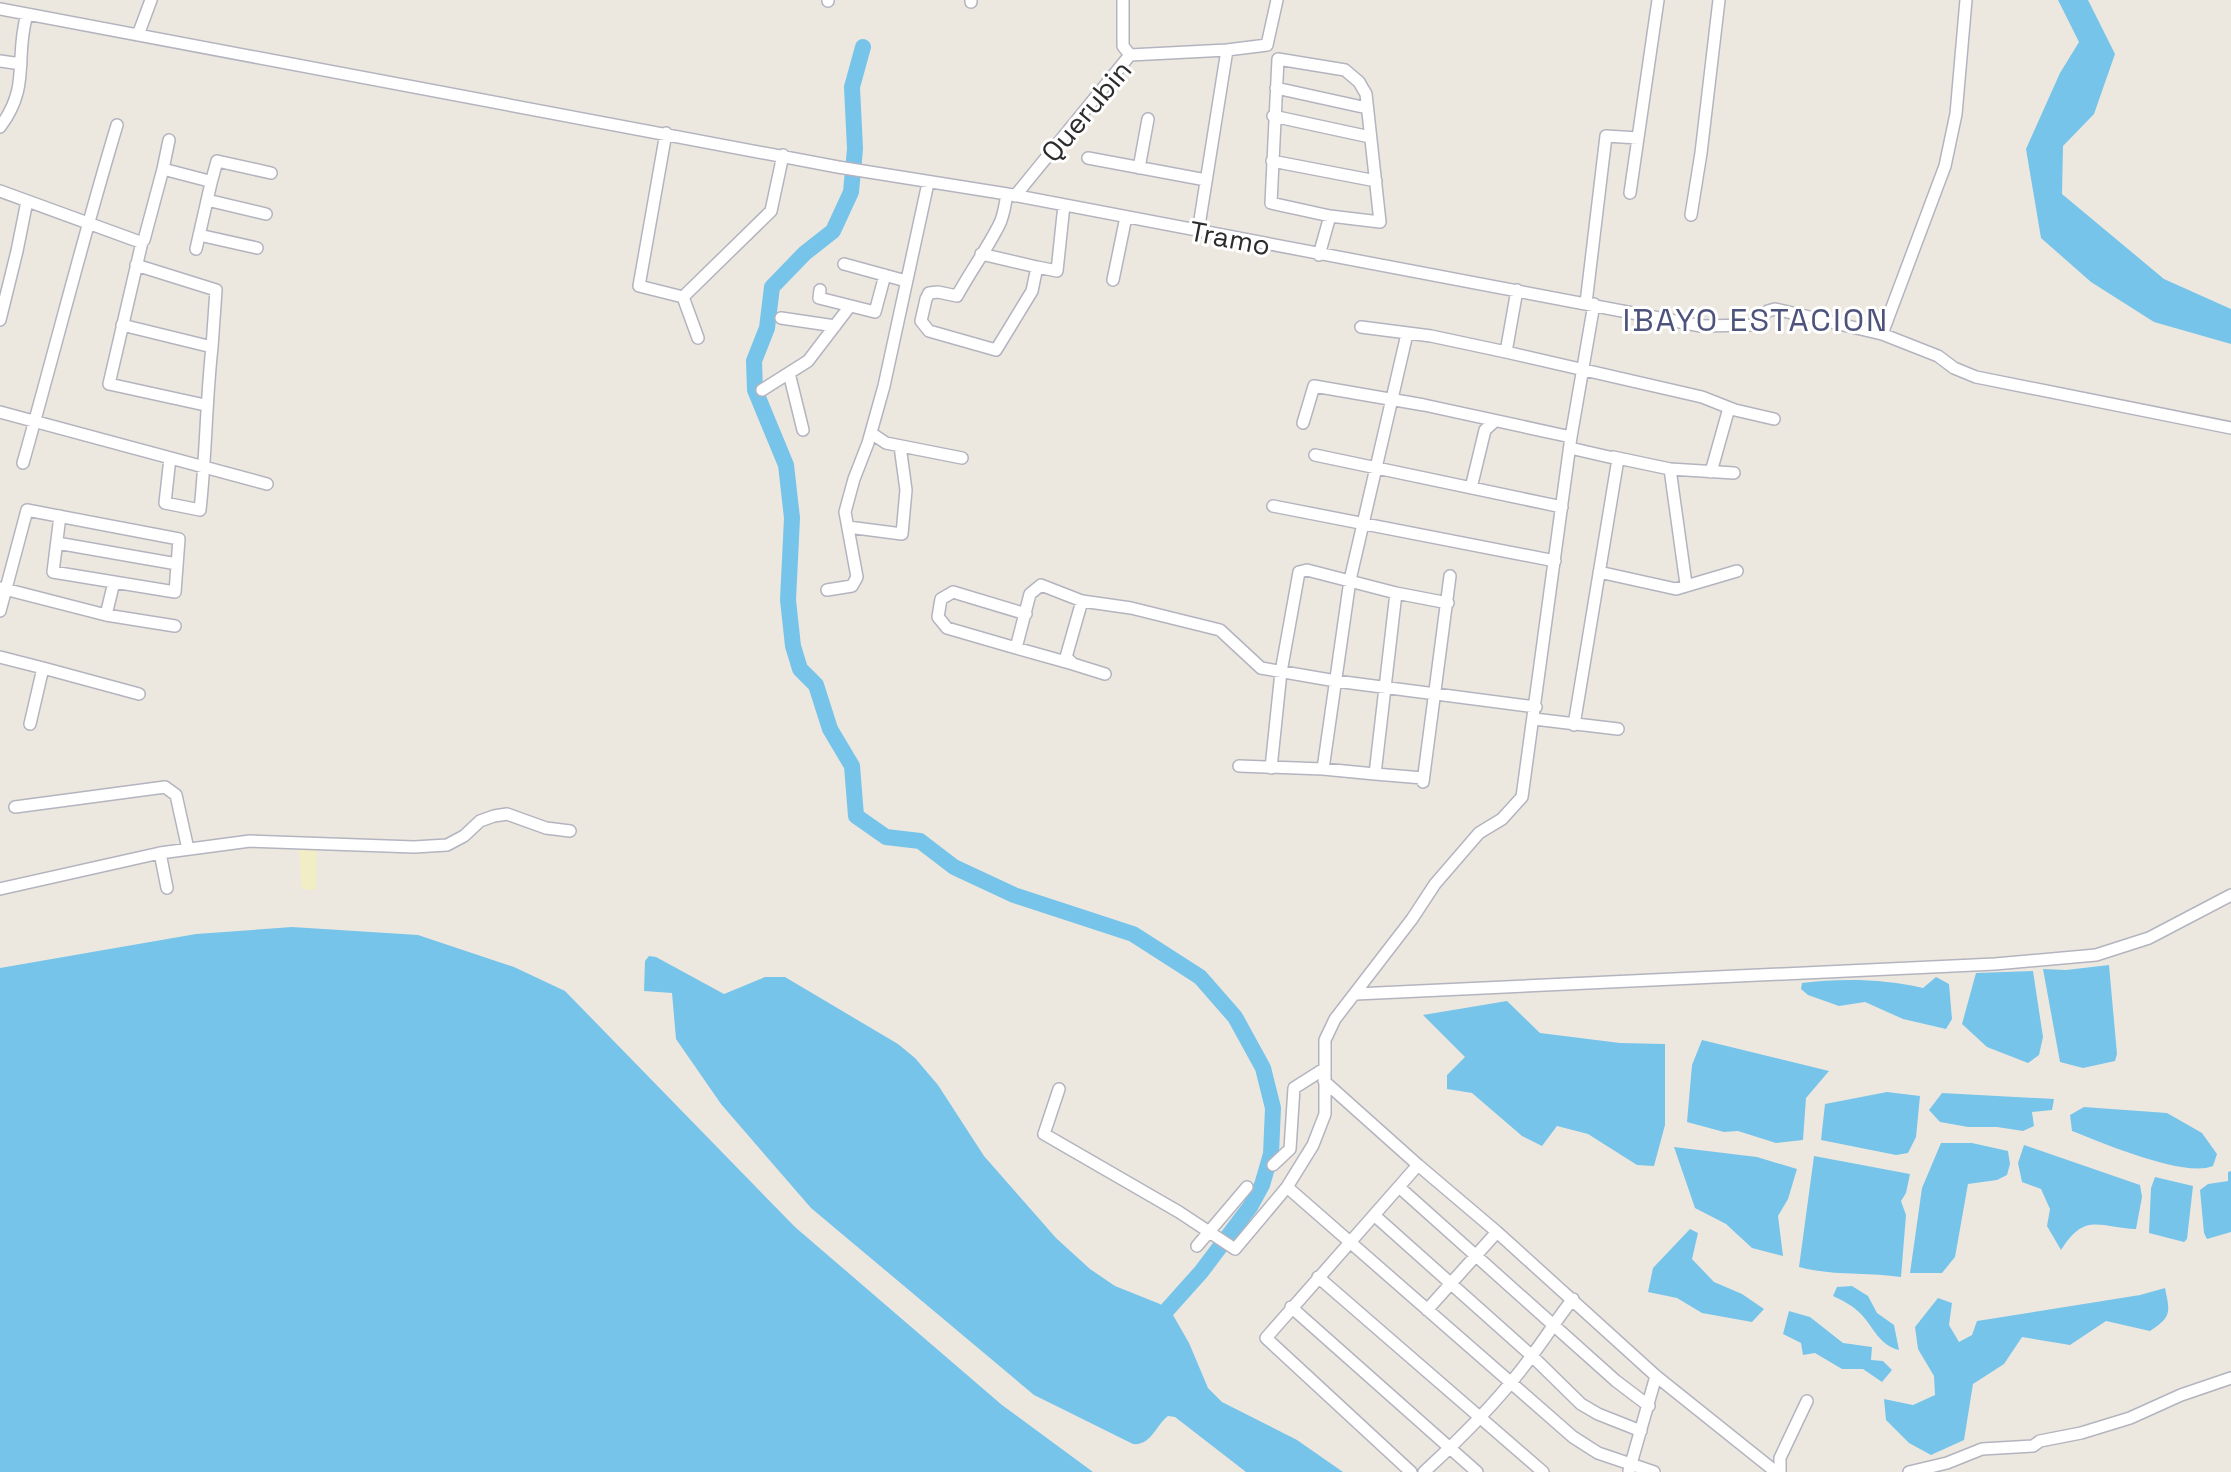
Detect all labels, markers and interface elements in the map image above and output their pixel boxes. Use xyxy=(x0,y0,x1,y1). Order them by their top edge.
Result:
street label: Querubin xyxy=(1033,53,1139,169)
street label: Tramo xyxy=(1186,213,1274,263)
district label: IBAYO ESTACION xyxy=(1623,300,1889,340)

